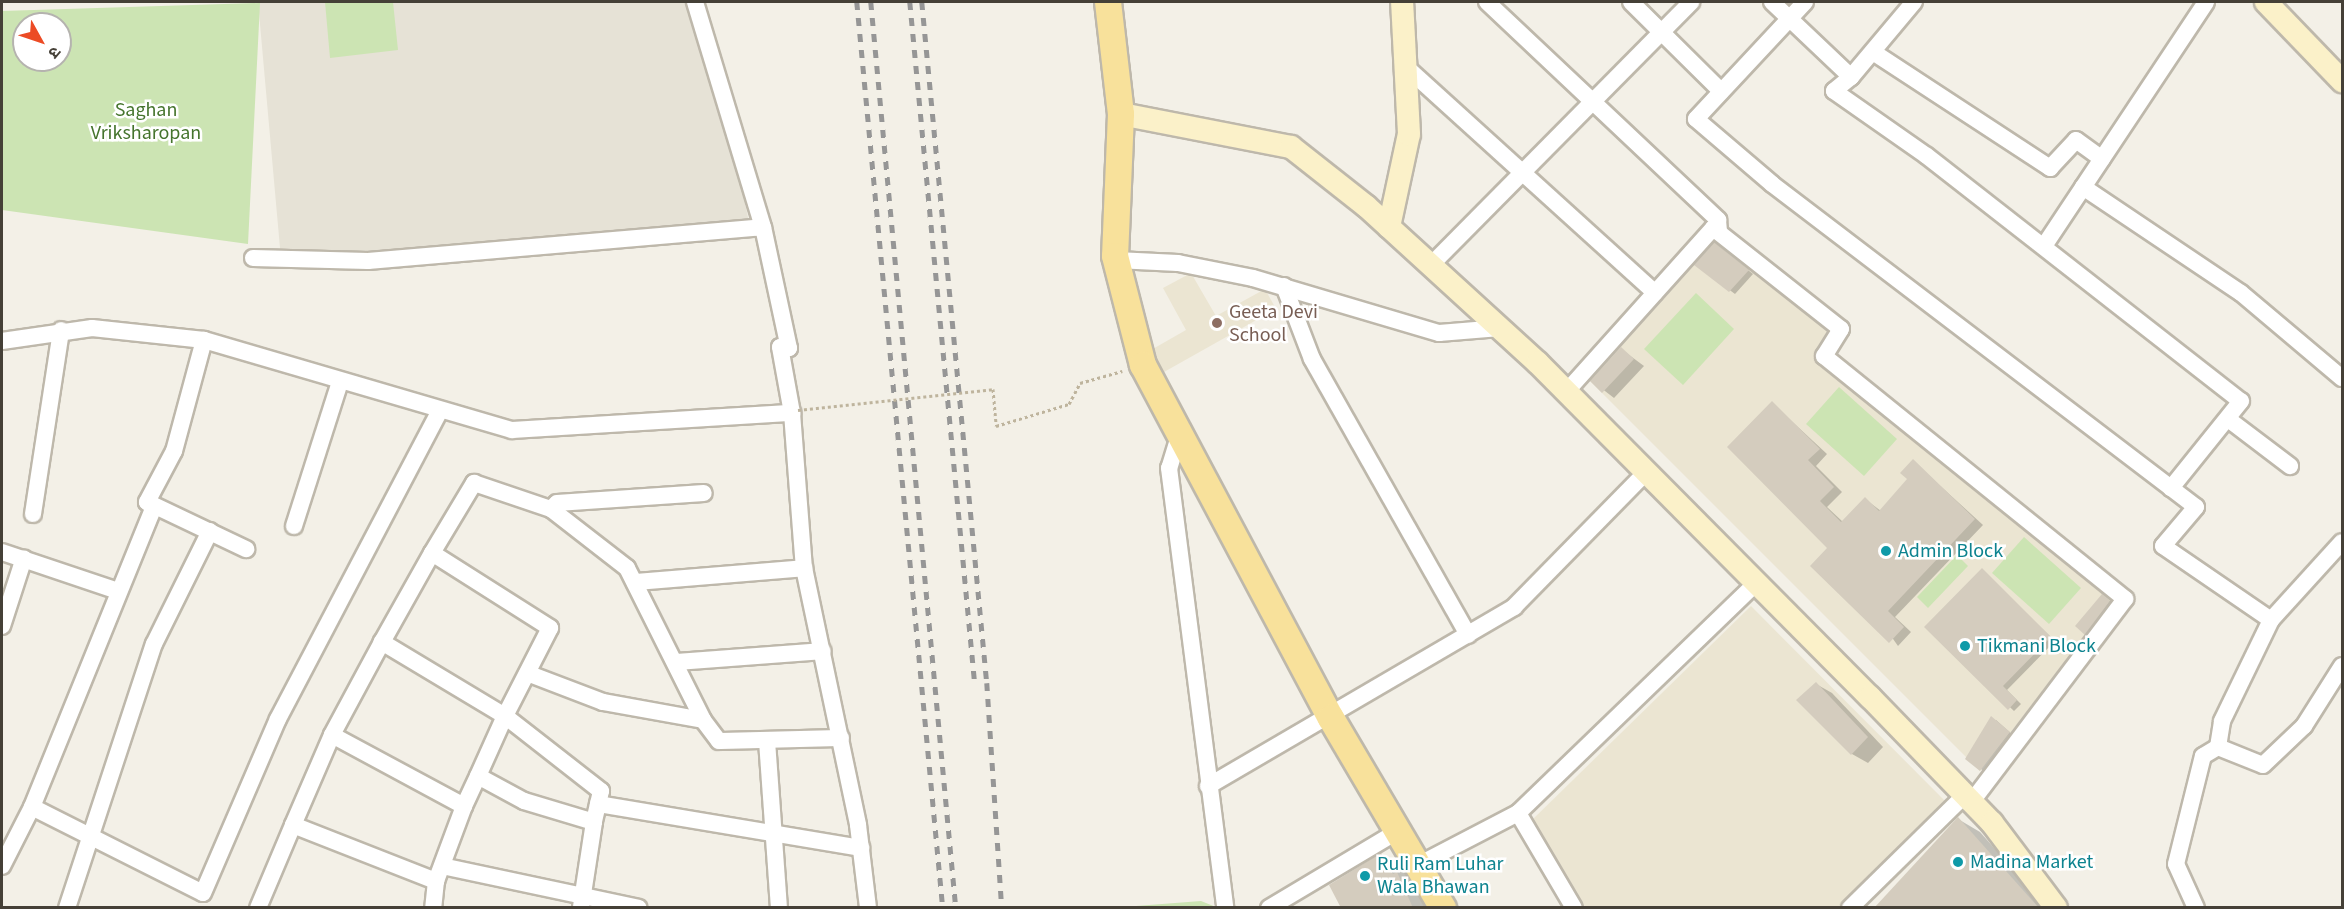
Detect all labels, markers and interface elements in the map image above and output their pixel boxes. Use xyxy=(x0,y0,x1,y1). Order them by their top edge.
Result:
north arrow xyxy=(12,12,72,72)
text: उ xyxy=(43,42,66,63)
park label: Saghan Vriksharopan xyxy=(91,99,201,146)
place label: Geeta Devi School xyxy=(1229,300,1318,347)
marker: Geeta Devi School xyxy=(1210,316,1224,330)
place label: Admin Block xyxy=(1898,539,2003,563)
marker: Admin Block xyxy=(1879,544,1893,558)
place label: Tikmani Block xyxy=(1977,634,2096,658)
marker: Tikmani Block xyxy=(1958,639,1972,653)
place label: Madina Market xyxy=(1970,850,2093,874)
place label: Ruli Ram Luhar Wala Bhawan xyxy=(1377,852,1504,899)
marker: Madina Market xyxy=(1951,855,1965,869)
marker: Ruli Ram Luhar Wala Bhawan xyxy=(1358,869,1372,883)

